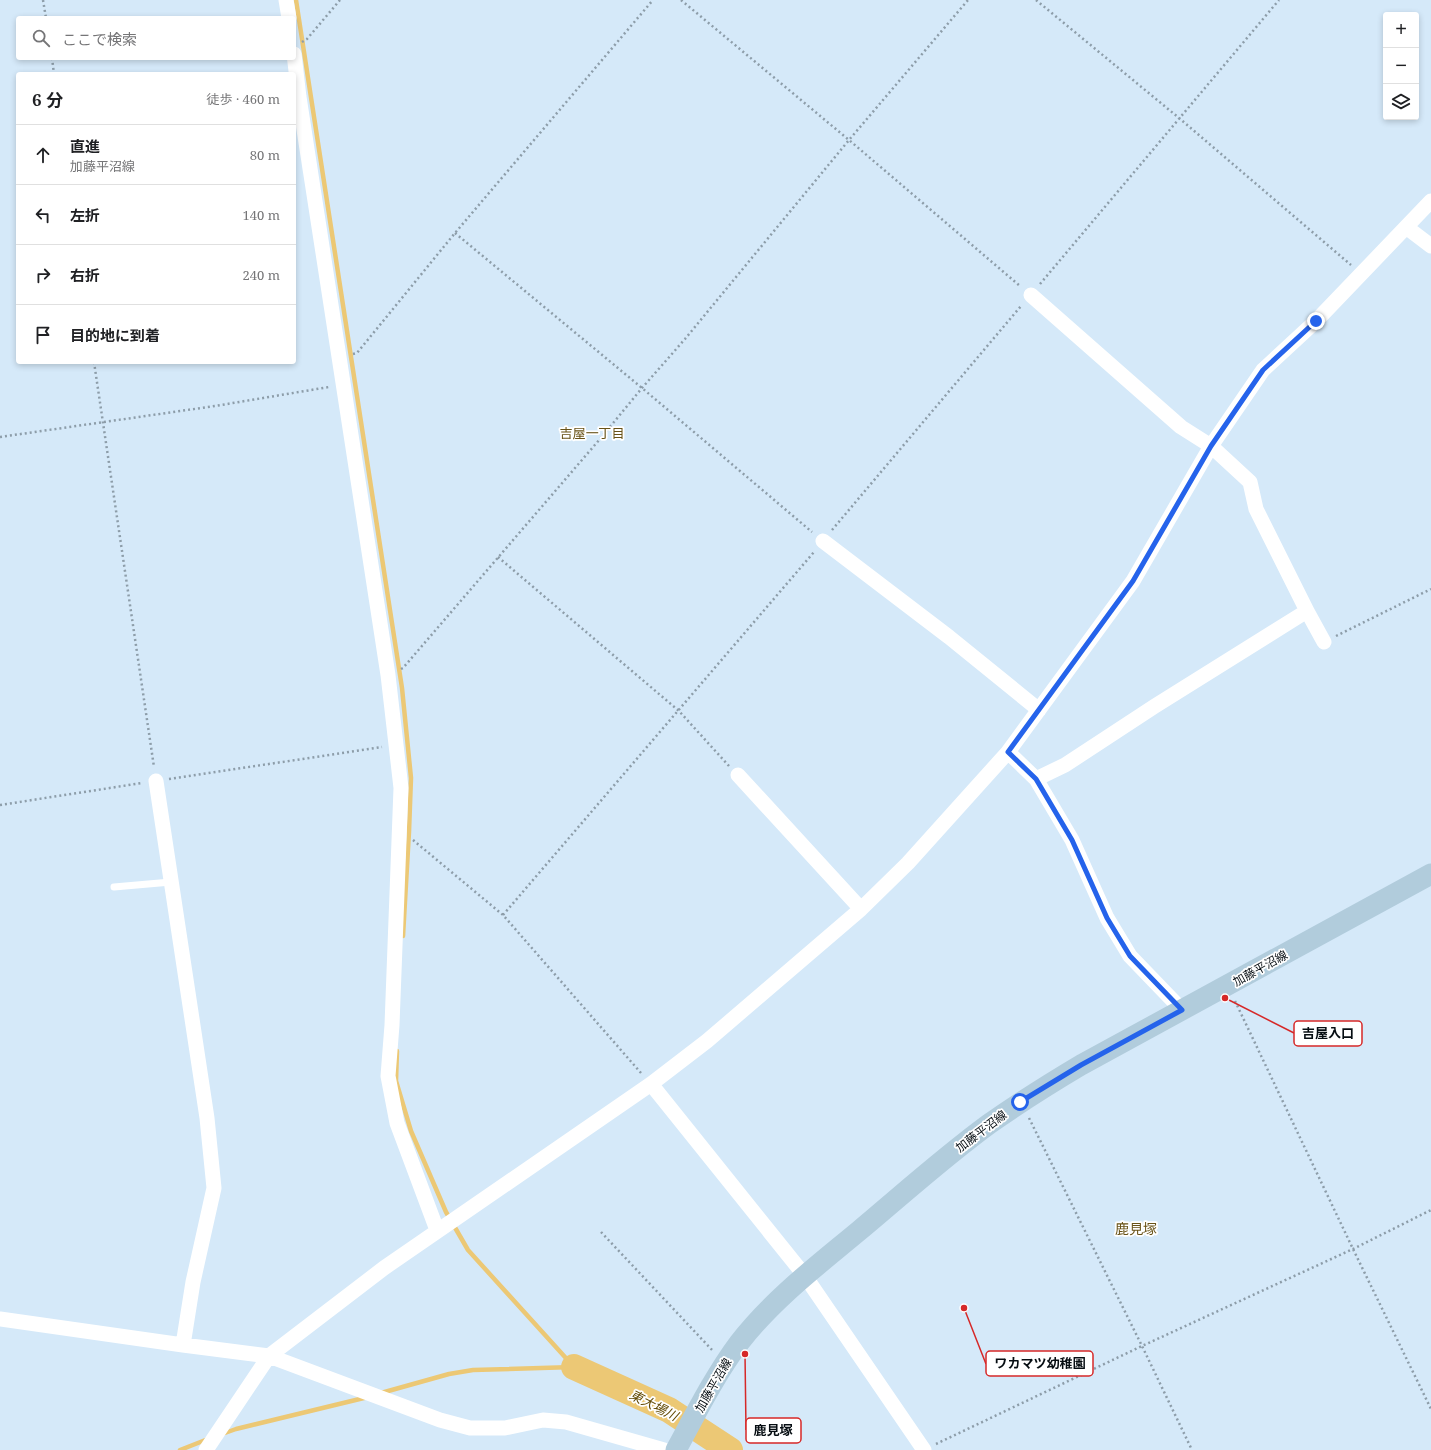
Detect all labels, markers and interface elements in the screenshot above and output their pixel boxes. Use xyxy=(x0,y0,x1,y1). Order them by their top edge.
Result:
map controls xyxy=(1383,12,1419,120)
button: + xyxy=(1383,12,1419,48)
search box xyxy=(16,16,296,60)
icon: search xyxy=(30,27,52,49)
text: ここで検索 xyxy=(62,29,137,49)
button: − xyxy=(1383,48,1419,84)
button: layers xyxy=(1383,84,1419,120)
text: 6 分 xyxy=(32,88,63,111)
text: 徒歩 · 460 m xyxy=(207,90,280,108)
text: 直進 xyxy=(70,136,100,156)
icon: ahead xyxy=(32,144,54,166)
text: 80 m xyxy=(250,146,280,164)
text: 加藤平沼線 xyxy=(70,157,135,175)
icon: left xyxy=(32,204,54,226)
text: 左折 xyxy=(70,205,100,225)
text: 140 m xyxy=(243,206,280,224)
icon: right xyxy=(32,264,54,286)
text: 右折 xyxy=(70,265,100,285)
text: 240 m xyxy=(243,266,280,284)
route end xyxy=(1307,312,1325,330)
icon: arrive xyxy=(32,324,54,346)
text: 目的地に到着 xyxy=(70,325,160,345)
district label: 吉屋一丁目 xyxy=(559,424,625,442)
street label: 加藤平沼線 xyxy=(1230,946,1290,990)
callout: 吉屋入口 xyxy=(1294,1021,1362,1046)
text: 吉屋入口 xyxy=(1302,1024,1354,1042)
route start xyxy=(1011,1093,1029,1111)
street label: 加藤平沼線 xyxy=(952,1106,1010,1156)
district label: 鹿見塚 xyxy=(1115,1219,1157,1238)
callout: ワカマツ幼稚園 xyxy=(986,1351,1093,1376)
text: ワカマツ幼稚園 xyxy=(994,1354,1086,1372)
street label: 加藤平沼線 xyxy=(691,1355,735,1415)
water label: 東大場川 xyxy=(627,1385,683,1426)
callout: 鹿見塚 xyxy=(746,1418,801,1443)
text: 鹿見塚 xyxy=(753,1421,793,1439)

